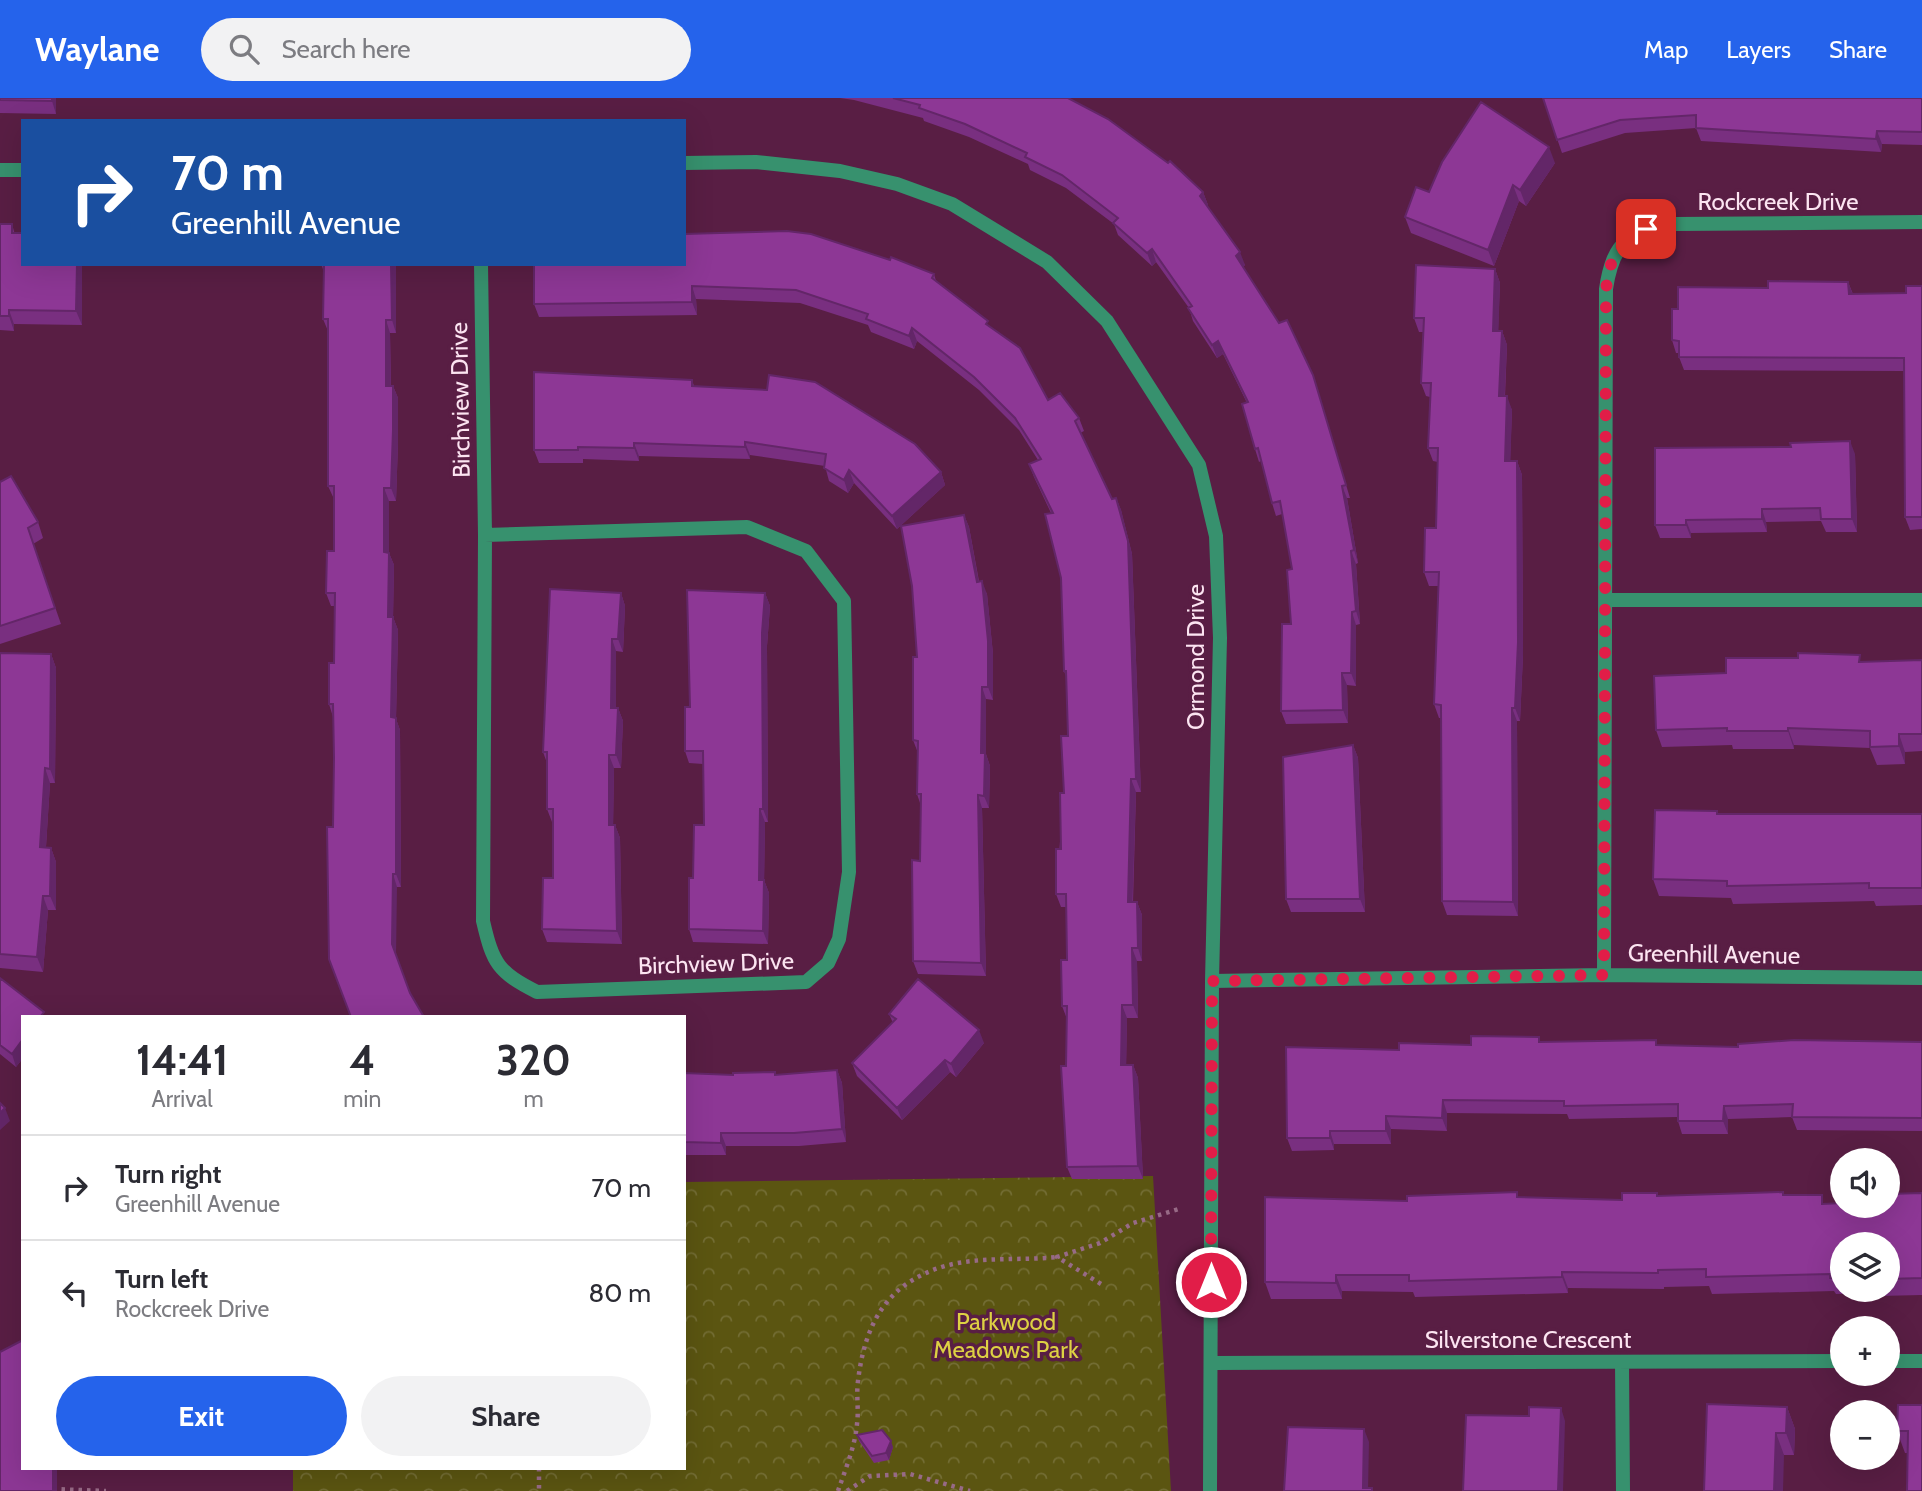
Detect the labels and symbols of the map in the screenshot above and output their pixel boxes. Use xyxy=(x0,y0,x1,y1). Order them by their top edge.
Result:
street label: Rockcreek Drive xyxy=(1697,187,1859,216)
pin xyxy=(1616,199,1676,259)
street label: Birchview Drive xyxy=(444,322,476,478)
street label: Ormond Drive xyxy=(1181,584,1210,730)
street label: Greenhill Avenue xyxy=(1628,938,1800,970)
street label: Birchview Drive xyxy=(638,946,794,980)
position arrow xyxy=(1174,1245,1248,1319)
park label: Parkwood Meadows Park xyxy=(933,1307,1079,1364)
street label: Silverstone Crescent xyxy=(1425,1325,1631,1354)

